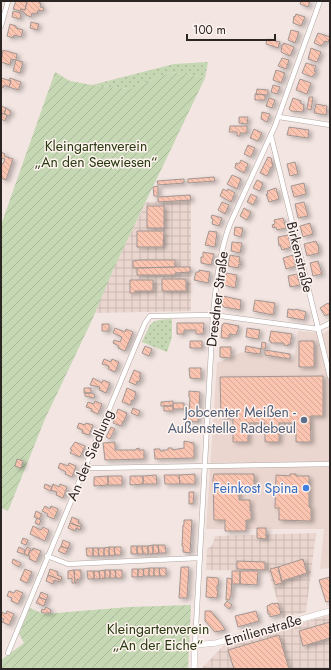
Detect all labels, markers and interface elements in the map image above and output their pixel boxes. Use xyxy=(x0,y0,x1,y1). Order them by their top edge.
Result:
scale bar xyxy=(187,16,275,42)
text: 100 m xyxy=(193,21,226,39)
park label: Kleingartenverein „An den Seewiesen“ xyxy=(35,136,157,172)
street label: Birkenstraße xyxy=(282,219,318,295)
street label: Dresdner Straße xyxy=(201,250,233,348)
place label: Jobcenter Meißen - Außenstelle Radebeul xyxy=(168,402,296,438)
street label: An der Siedlung xyxy=(62,406,118,504)
marker: Jobcenter Meißen - Außenstelle Radebeul xyxy=(299,415,309,425)
place label: Feinkost Spina xyxy=(213,478,298,498)
marker: Feinkost Spina xyxy=(301,483,311,493)
street label: Emilienstraße xyxy=(222,609,304,651)
park label: Kleingartenverein „An der Eiche“ xyxy=(107,619,209,655)

